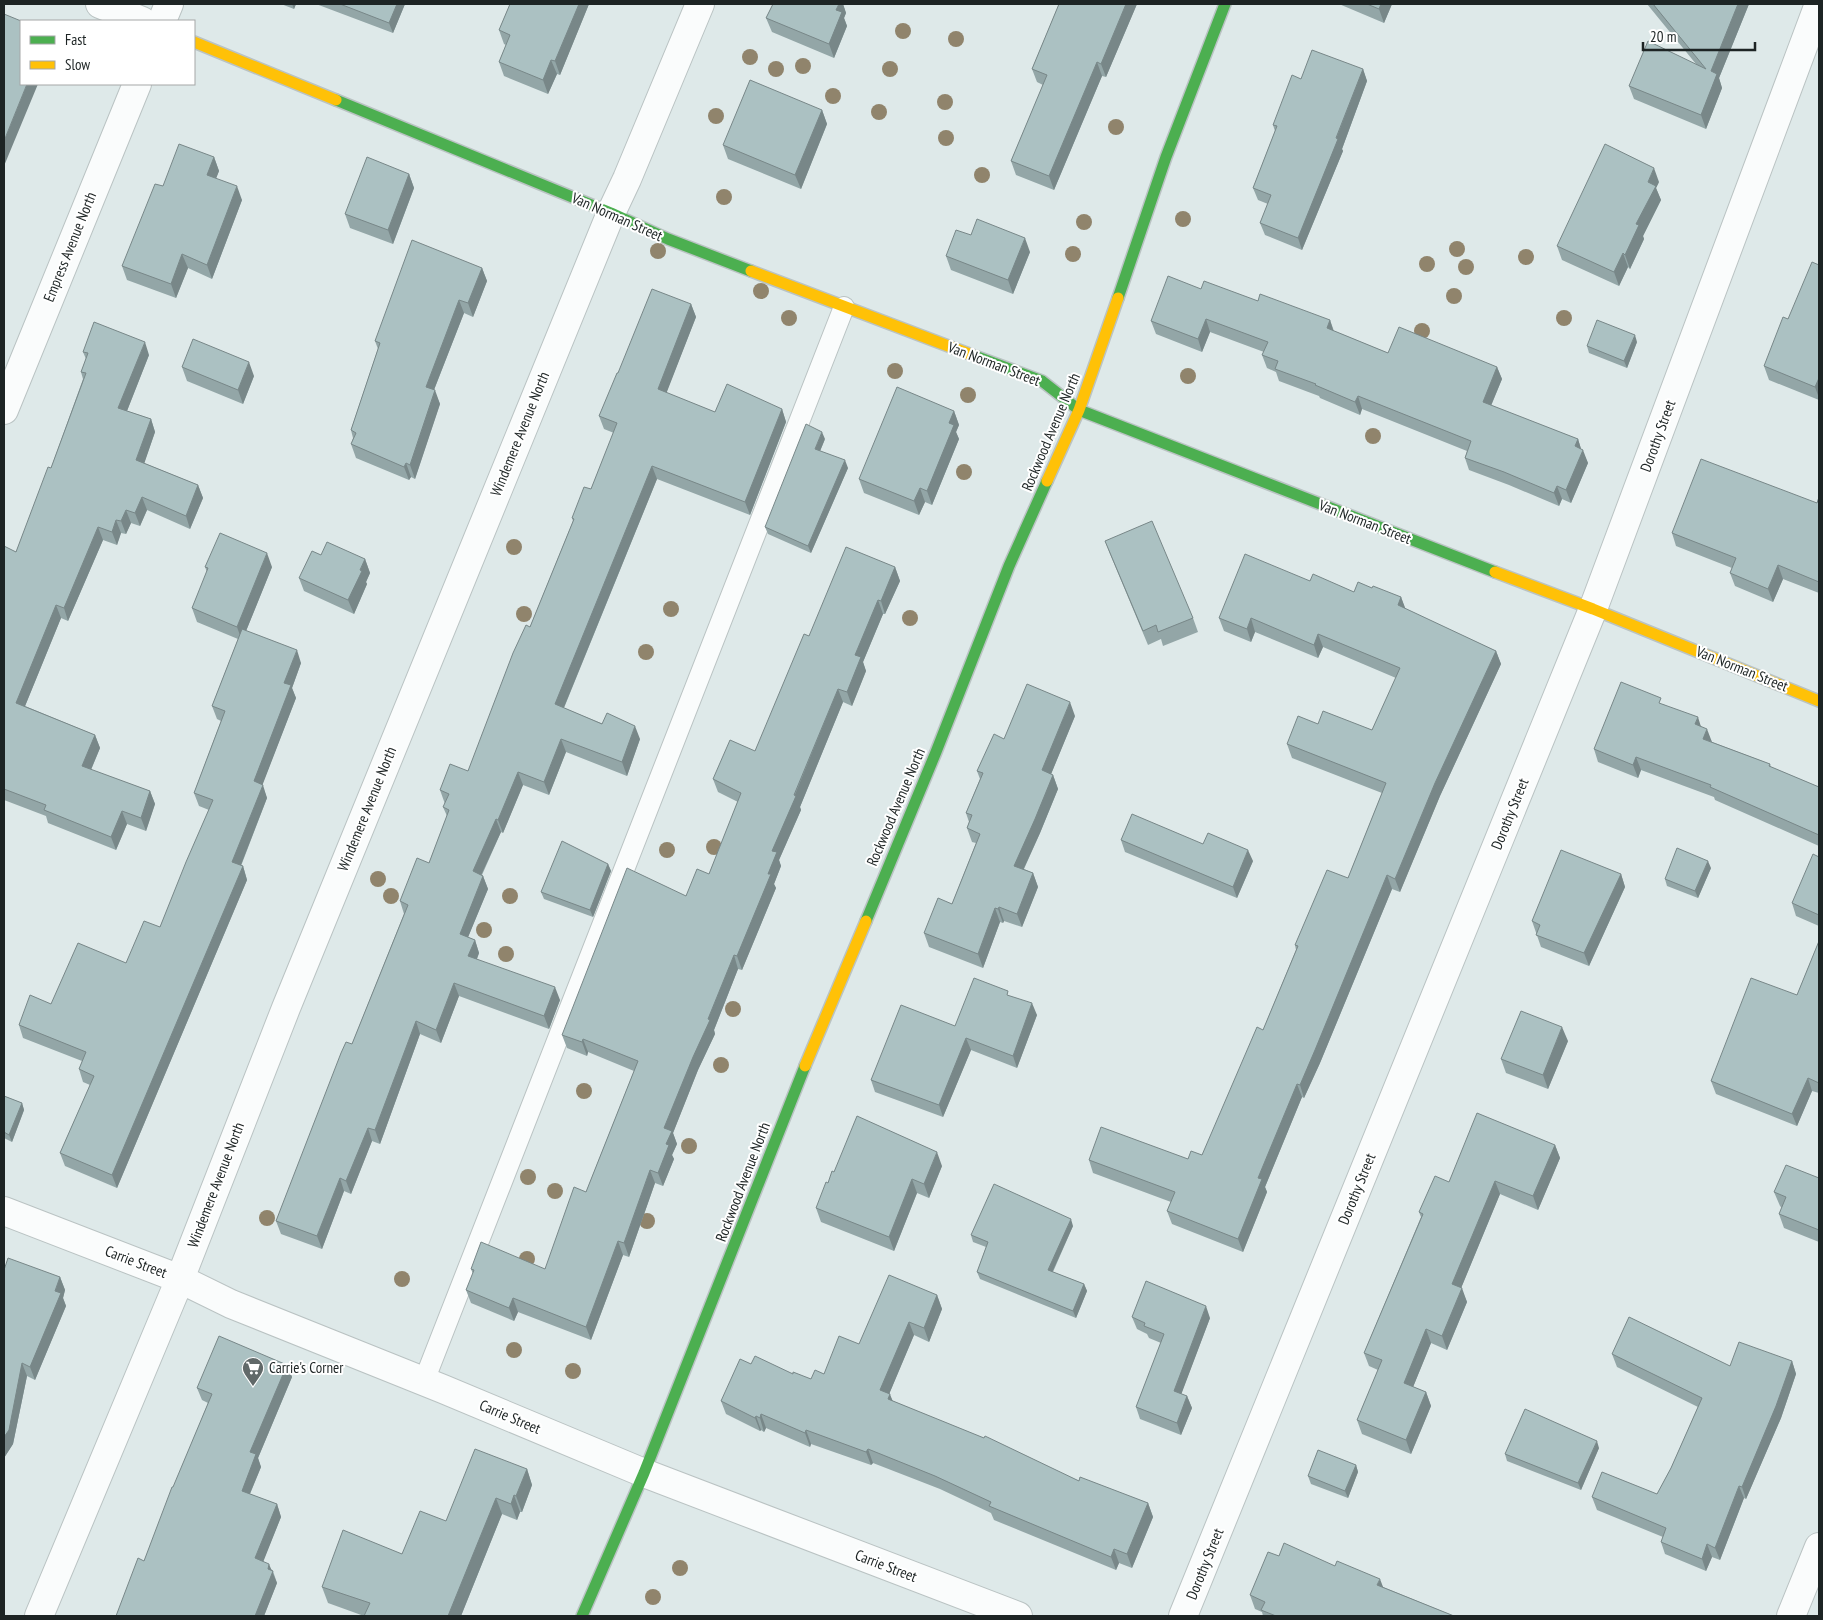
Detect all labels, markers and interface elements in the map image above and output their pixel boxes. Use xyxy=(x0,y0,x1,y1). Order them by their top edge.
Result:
legend xyxy=(20,20,195,85)
scale bar xyxy=(1643,20,1756,52)
text: 20 m xyxy=(1650,27,1676,46)
text: Fast xyxy=(65,30,86,49)
text: Slow xyxy=(65,55,90,74)
street label: Van Norman Street xyxy=(568,188,666,245)
street label: Empress Avenue North xyxy=(39,189,100,305)
street label: Van Norman Street xyxy=(944,337,1043,390)
street label: Windemere Avenue North xyxy=(486,369,553,499)
street label: Rockwood Avenue North xyxy=(1017,370,1084,494)
street label: Dorothy Street xyxy=(1636,397,1679,474)
street label: Van Norman Street xyxy=(1315,495,1414,548)
street label: Van Norman Street xyxy=(1693,641,1791,696)
street label: Windemere Avenue North xyxy=(333,744,400,874)
street label: Rockwood Avenue North xyxy=(862,745,929,869)
street label: Dorothy Street xyxy=(1487,775,1532,852)
street label: Windemere Avenue North xyxy=(183,1120,248,1250)
street label: Rockwood Avenue North xyxy=(711,1120,774,1244)
street label: Dorothy Street xyxy=(1334,1150,1379,1227)
street label: Carrie Street xyxy=(103,1241,170,1282)
supermarket icon: Carrie's Corner xyxy=(241,1356,265,1387)
place label: Carrie's Corner xyxy=(269,1358,344,1377)
street label: Carrie Street xyxy=(477,1395,544,1438)
street label: Dorothy Street xyxy=(1182,1525,1227,1602)
street label: Carrie Street xyxy=(853,1545,920,1586)

